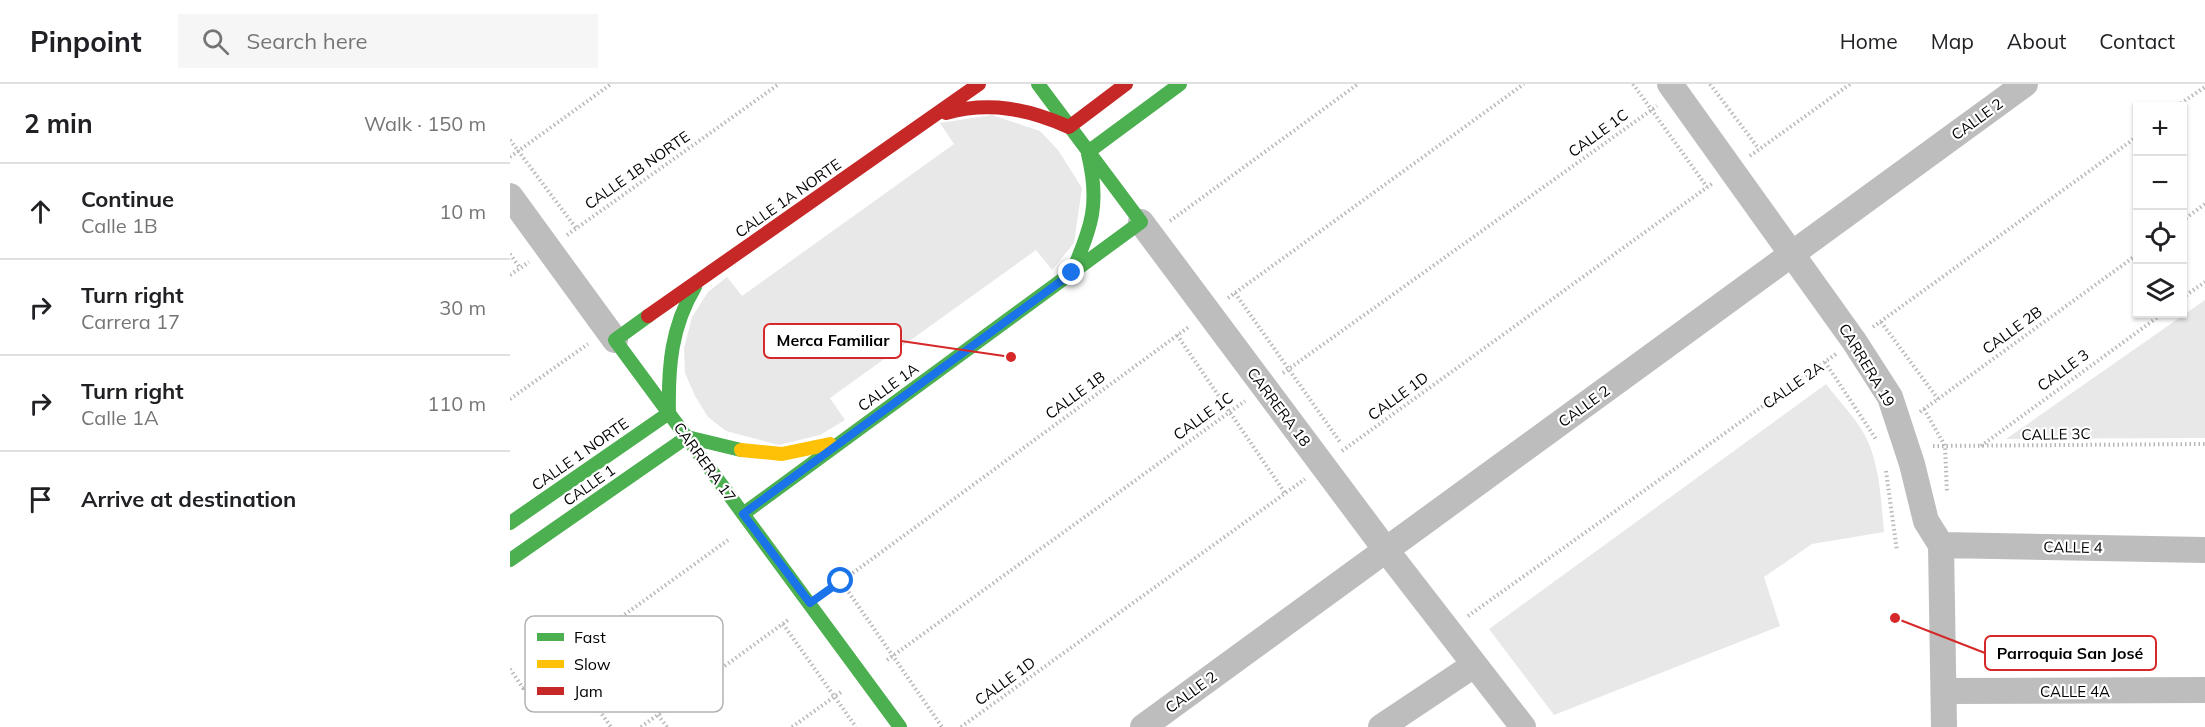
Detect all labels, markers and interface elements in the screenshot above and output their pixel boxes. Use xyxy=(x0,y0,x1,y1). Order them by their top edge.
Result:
search box xyxy=(178,14,598,68)
text: Pinpoint xyxy=(30,24,142,59)
icon: search xyxy=(199,25,232,58)
text: Search here xyxy=(247,27,368,55)
text: Home xyxy=(1840,28,1898,54)
text: Map xyxy=(1931,28,1974,54)
text: About xyxy=(2007,28,2066,54)
text: Contact xyxy=(2099,28,2175,54)
street label: CALLE 2 xyxy=(1948,94,2006,144)
map controls xyxy=(2133,102,2187,318)
button: + xyxy=(2133,102,2187,156)
street label: CALLE 1C xyxy=(1564,105,1632,161)
text: 2 min xyxy=(24,107,93,140)
text: Walk · 150 m xyxy=(364,111,486,136)
street label: CALLE 1B NORTE xyxy=(581,127,693,213)
street label: CALLE 1A NORTE xyxy=(731,154,845,242)
button: − xyxy=(2133,156,2187,210)
text: Continue xyxy=(81,185,174,213)
icon: ahead xyxy=(24,195,57,228)
text: 10 m xyxy=(439,199,486,224)
button: locate xyxy=(2133,210,2187,264)
text: Calle 1B xyxy=(81,213,158,238)
route end xyxy=(1058,259,1084,285)
button: layers xyxy=(2133,264,2187,318)
text: Turn right xyxy=(81,281,184,309)
icon: right xyxy=(24,291,57,324)
text: 30 m xyxy=(439,295,486,320)
street label: CALLE 2B xyxy=(1978,302,2046,358)
text: Carrera 17 xyxy=(81,309,180,334)
street label: CARRERA 19 xyxy=(1835,320,1899,410)
callout: Merca Familiar xyxy=(764,324,901,358)
text: Merca Familiar xyxy=(776,330,890,350)
street label: CALLE 3 xyxy=(2034,345,2092,395)
street label: CALLE 2A xyxy=(1759,357,1827,413)
street label: CALLE 1A xyxy=(854,359,922,415)
street label: CARRERA 18 xyxy=(1243,364,1315,450)
street label: CALLE 1B xyxy=(1041,367,1109,423)
street label: CALLE 1D xyxy=(1364,368,1432,424)
text: Turn right xyxy=(81,377,184,405)
street label: CALLE 2 xyxy=(1555,381,1613,431)
icon: right xyxy=(24,387,57,420)
street label: CALLE 1C xyxy=(1169,388,1237,444)
text: 110 m xyxy=(427,391,486,416)
text: Calle 1A xyxy=(81,405,159,430)
street label: CALLE 1 NORTE xyxy=(528,414,632,494)
street label: CARRERA 17 xyxy=(670,418,740,506)
street label: CALLE 3C xyxy=(2021,424,2091,444)
street label: CALLE 1 xyxy=(560,461,618,509)
icon: arrive xyxy=(24,483,57,516)
text: Arrive at destination xyxy=(81,485,296,513)
street label: CALLE 4 xyxy=(2043,537,2103,557)
route start xyxy=(827,567,853,593)
legend xyxy=(525,616,723,712)
text: Fast xyxy=(574,627,606,647)
callout: Parroquia San José xyxy=(1985,636,2156,670)
text: Parroquia San José xyxy=(1997,643,2143,663)
street label: CALLE 1D xyxy=(971,653,1039,709)
text: Slow xyxy=(574,654,611,674)
street label: CALLE 2 xyxy=(1162,667,1220,717)
text: Jam xyxy=(574,681,603,701)
street label: CALLE 4A xyxy=(2040,682,2110,701)

